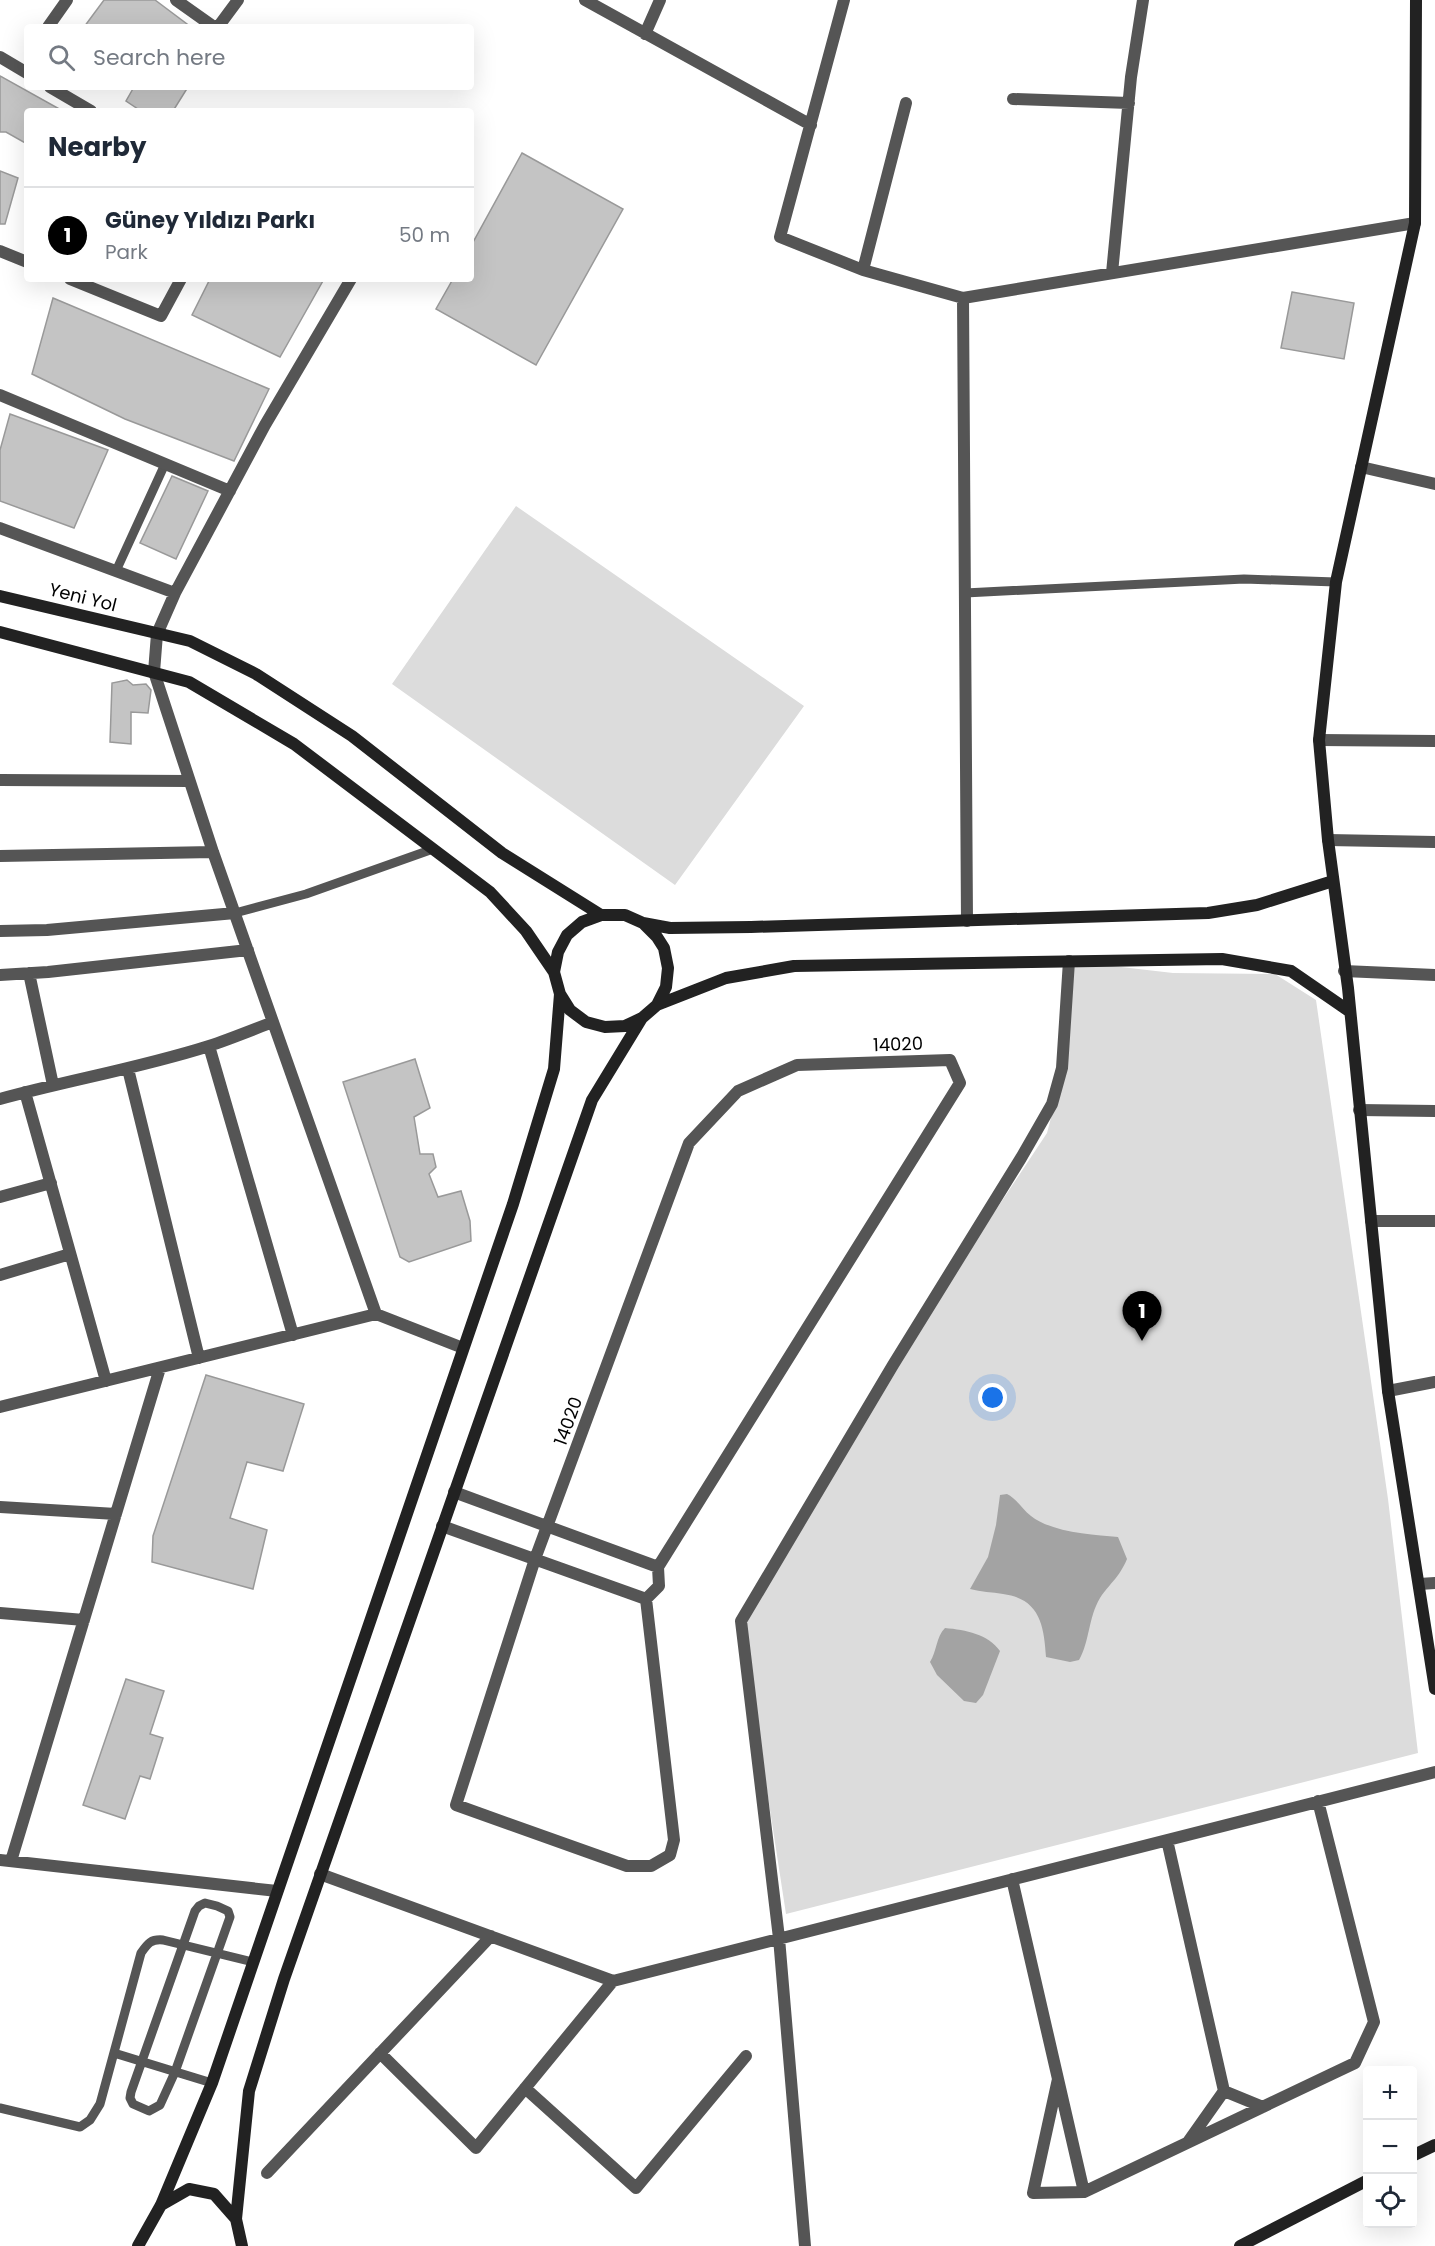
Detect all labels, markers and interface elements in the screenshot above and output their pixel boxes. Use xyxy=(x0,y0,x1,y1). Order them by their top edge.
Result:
search box xyxy=(24,24,474,90)
icon: search xyxy=(45,41,78,74)
text: Search here xyxy=(93,42,226,73)
text: Nearby xyxy=(48,129,146,165)
text: Güney Yıldızı Parkı xyxy=(105,205,315,236)
text: 1 xyxy=(64,221,71,249)
text: 50 m xyxy=(399,221,450,249)
text: Park xyxy=(105,238,148,266)
street label: Yeni Yol xyxy=(47,577,119,617)
street label: 14020 xyxy=(873,1031,923,1057)
pin: 1 xyxy=(1122,1292,1162,1341)
your location xyxy=(978,1383,1007,1412)
street label: 14020 xyxy=(548,1393,588,1449)
map controls xyxy=(1363,2066,1417,2228)
button: + xyxy=(1363,2066,1417,2120)
button: − xyxy=(1363,2120,1417,2174)
button: locate xyxy=(1363,2174,1417,2228)

